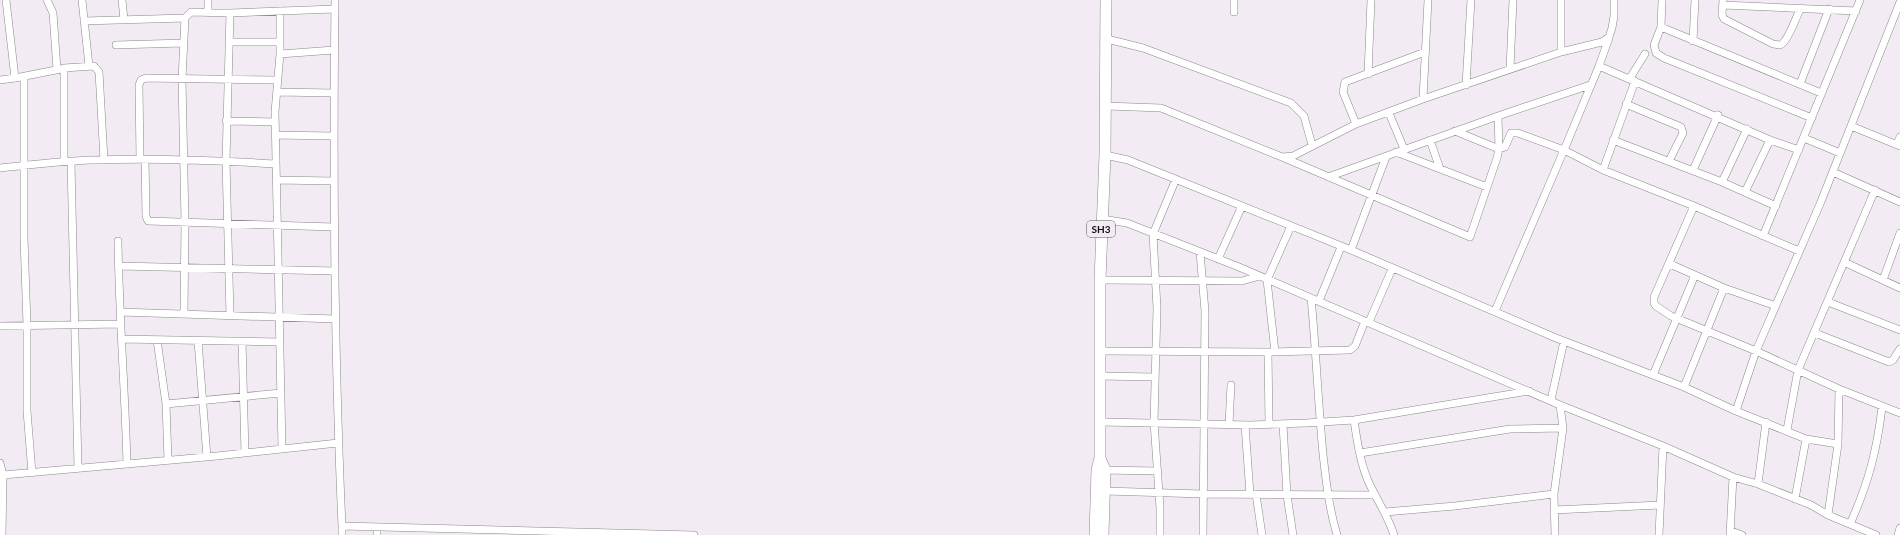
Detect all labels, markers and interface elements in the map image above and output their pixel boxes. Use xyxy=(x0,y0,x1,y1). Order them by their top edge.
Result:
road number: SH3 xyxy=(1087,221,1115,237)

